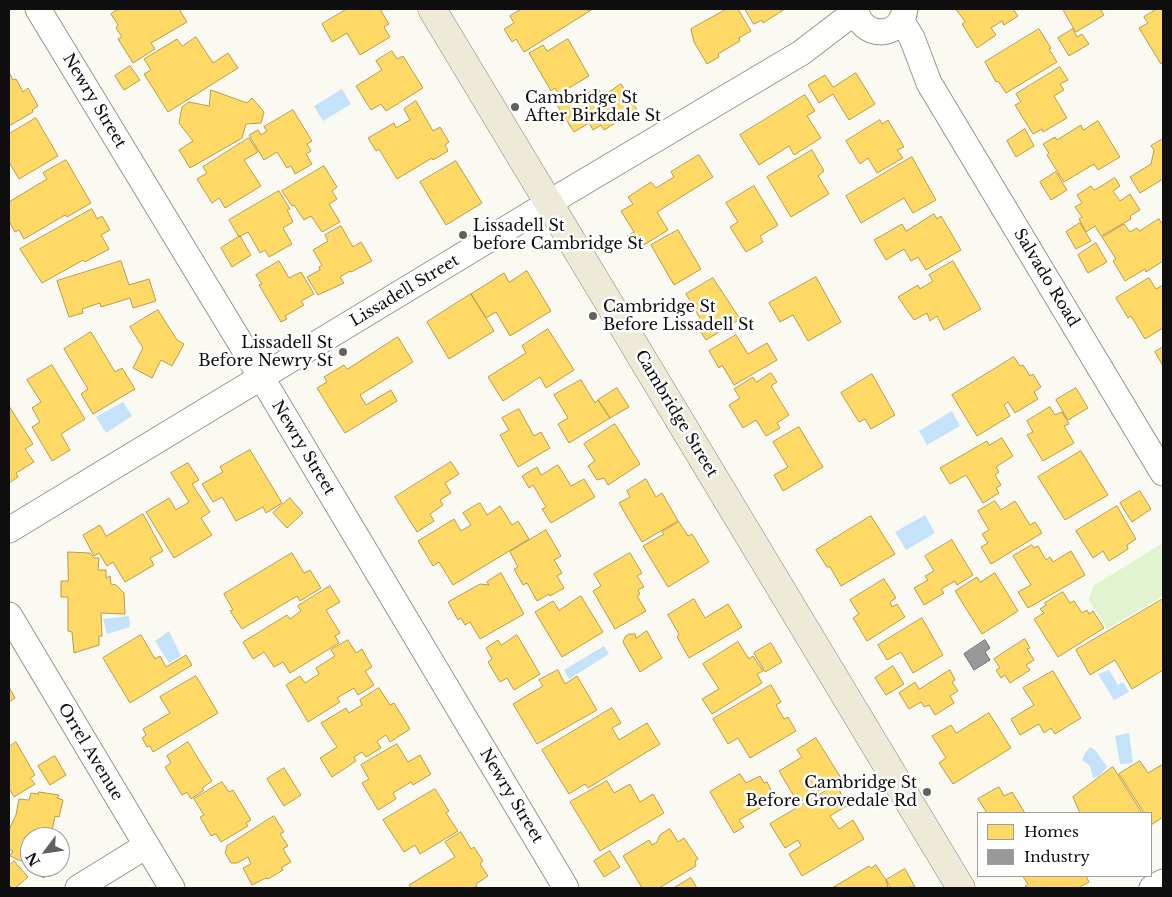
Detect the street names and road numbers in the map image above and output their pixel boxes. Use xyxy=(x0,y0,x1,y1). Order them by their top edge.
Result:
street label: Newry Street xyxy=(58,50,130,152)
street label: Salvado Road xyxy=(1009,225,1083,331)
street label: Lissadell Street xyxy=(347,251,463,331)
street label: Cambridge Street xyxy=(631,347,721,481)
street label: Newry Street xyxy=(267,397,339,499)
street label: Orrel Avenue xyxy=(53,700,127,804)
street label: Newry Street xyxy=(475,745,547,847)

